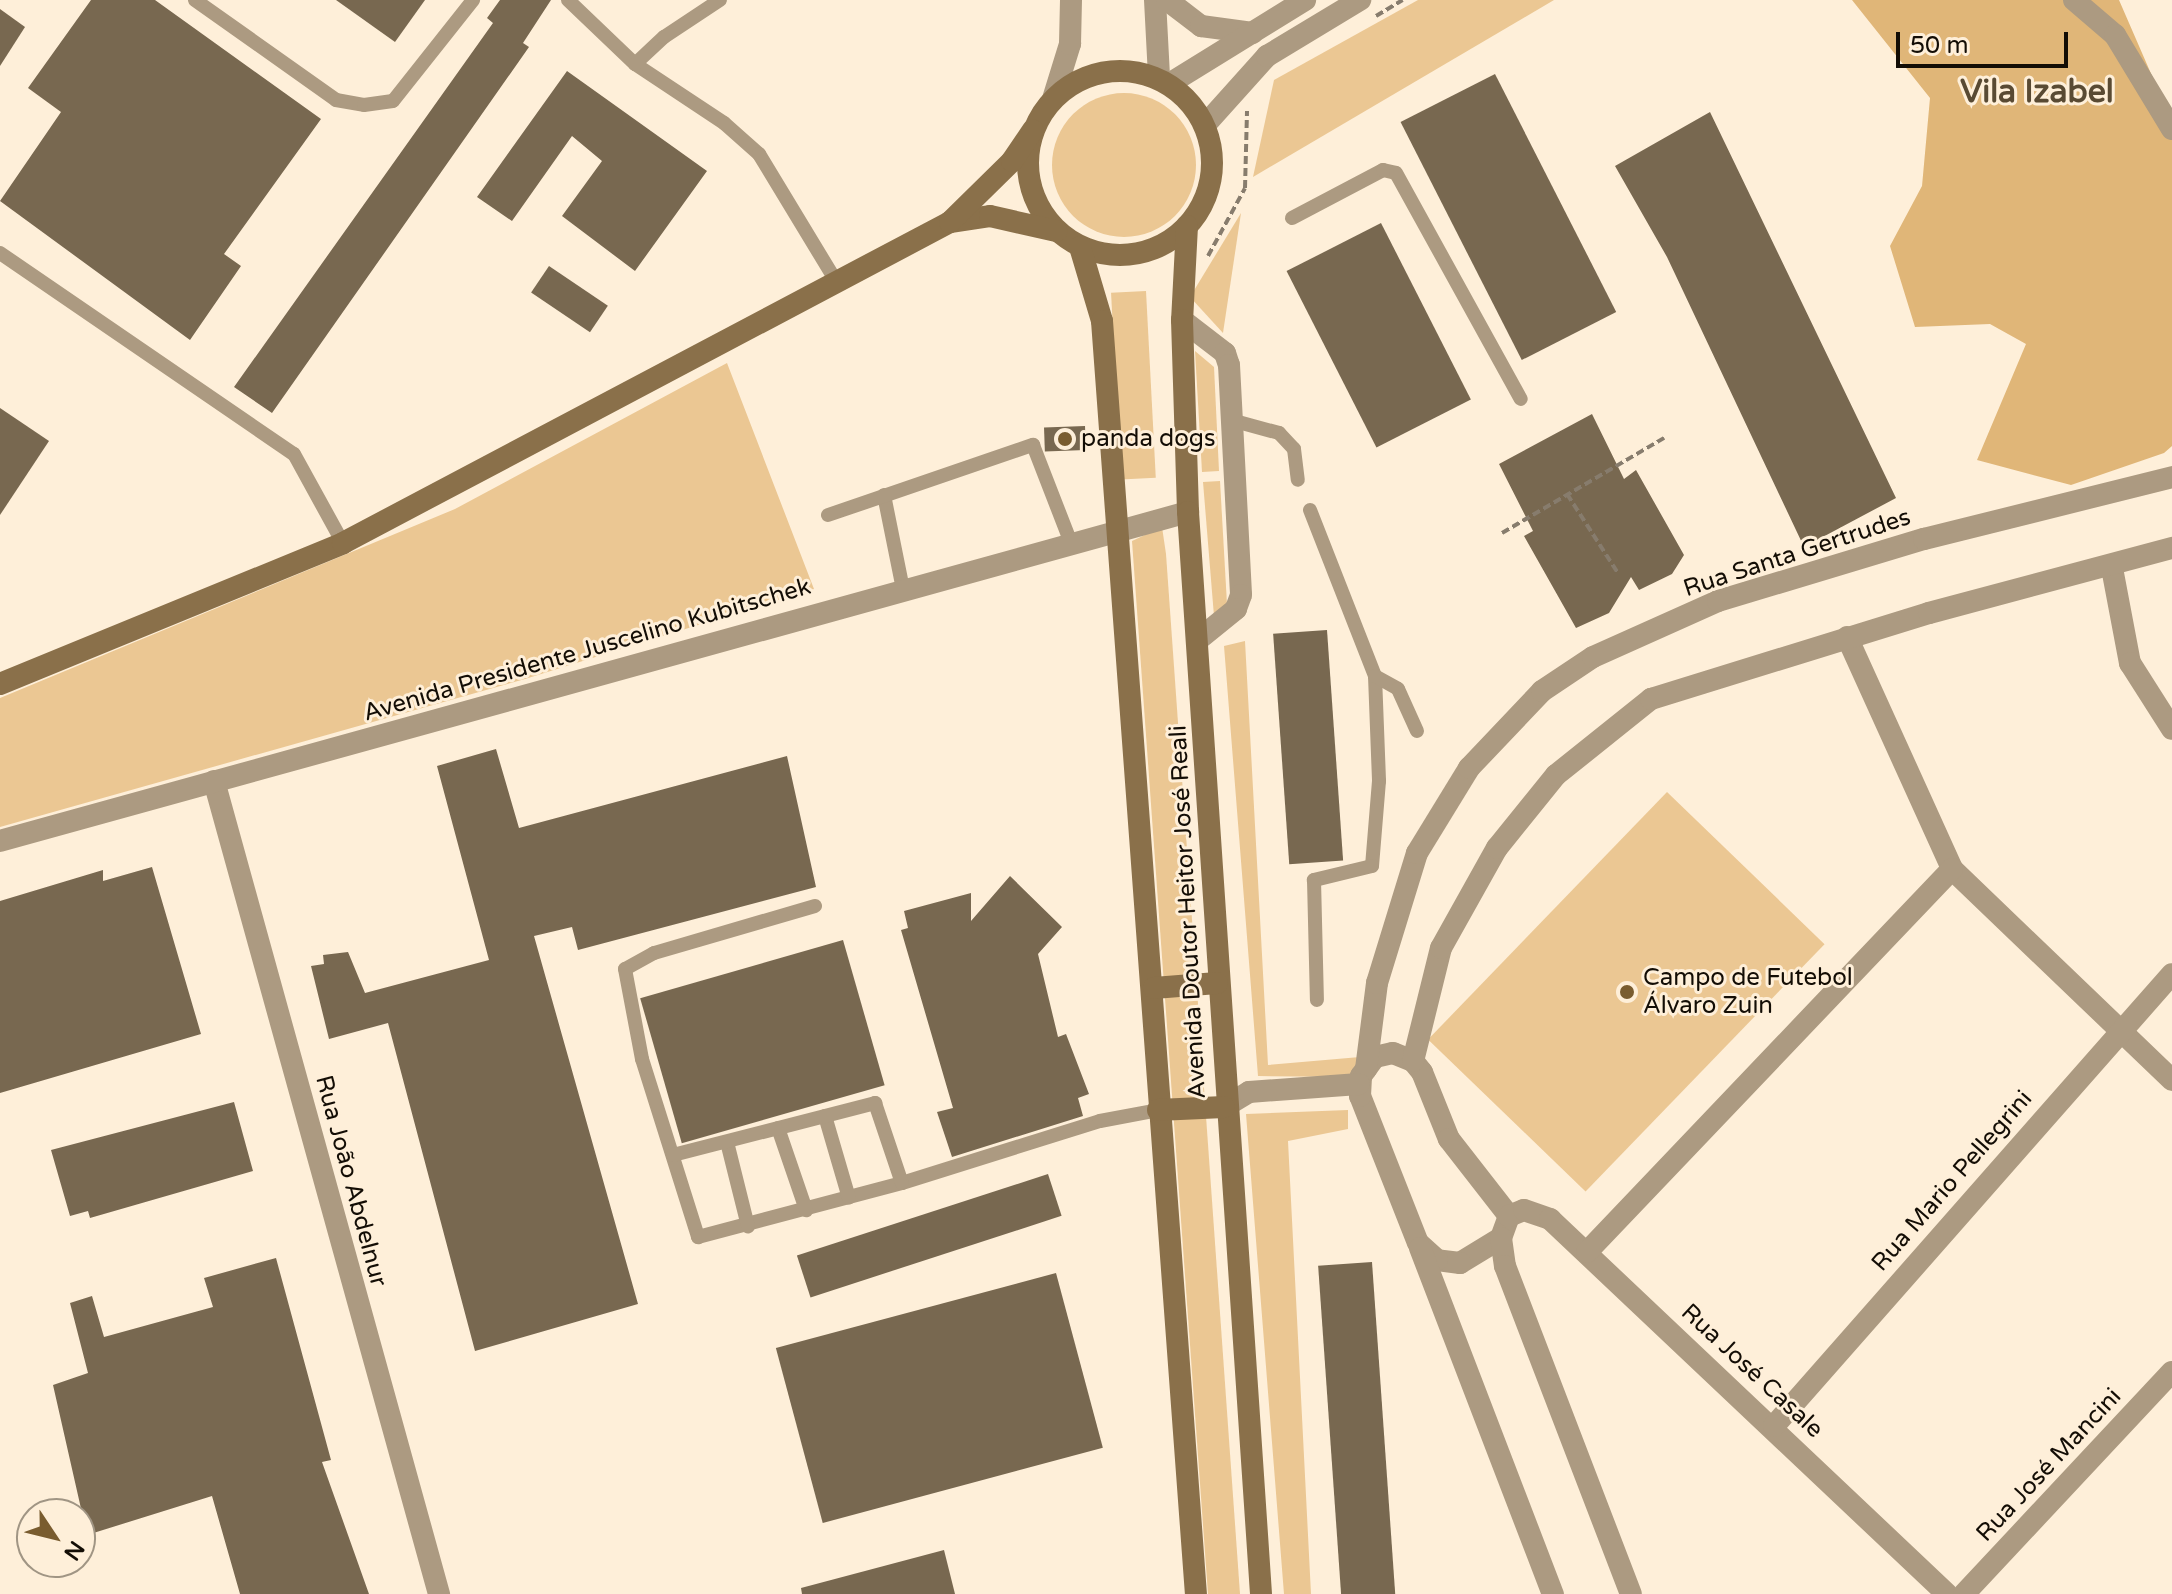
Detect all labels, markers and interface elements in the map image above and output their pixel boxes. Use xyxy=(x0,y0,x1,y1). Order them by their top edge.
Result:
scale bar xyxy=(1900,16,2072,66)
text: 50 m xyxy=(1910,31,1968,60)
district label: Vila Izabel xyxy=(1960,73,2114,111)
place label: panda dogs xyxy=(1081,425,1216,453)
marker: panda dogs xyxy=(1056,430,1074,448)
street label: Rua Santa Gertrudes xyxy=(1680,503,1914,603)
street label: Avenida Presidente Juscelino Kubitschek xyxy=(360,572,814,728)
street label: Avenida Doutor Heitor José Reali xyxy=(1164,724,1212,1100)
place label: Campo de Futebol Álvaro Zuin xyxy=(1643,964,1853,1020)
marker: Campo de Futebol Álvaro Zuin xyxy=(1618,983,1636,1001)
street label: Rua João Abdelnur xyxy=(309,1072,393,1290)
street label: Rua Mario Pellegrini xyxy=(1866,1085,2038,1277)
street label: Rua José Casale xyxy=(1675,1298,1829,1444)
street label: Rua José Mancini xyxy=(1971,1382,2127,1548)
north arrow xyxy=(16,1498,96,1578)
text: N xyxy=(58,1536,90,1565)

